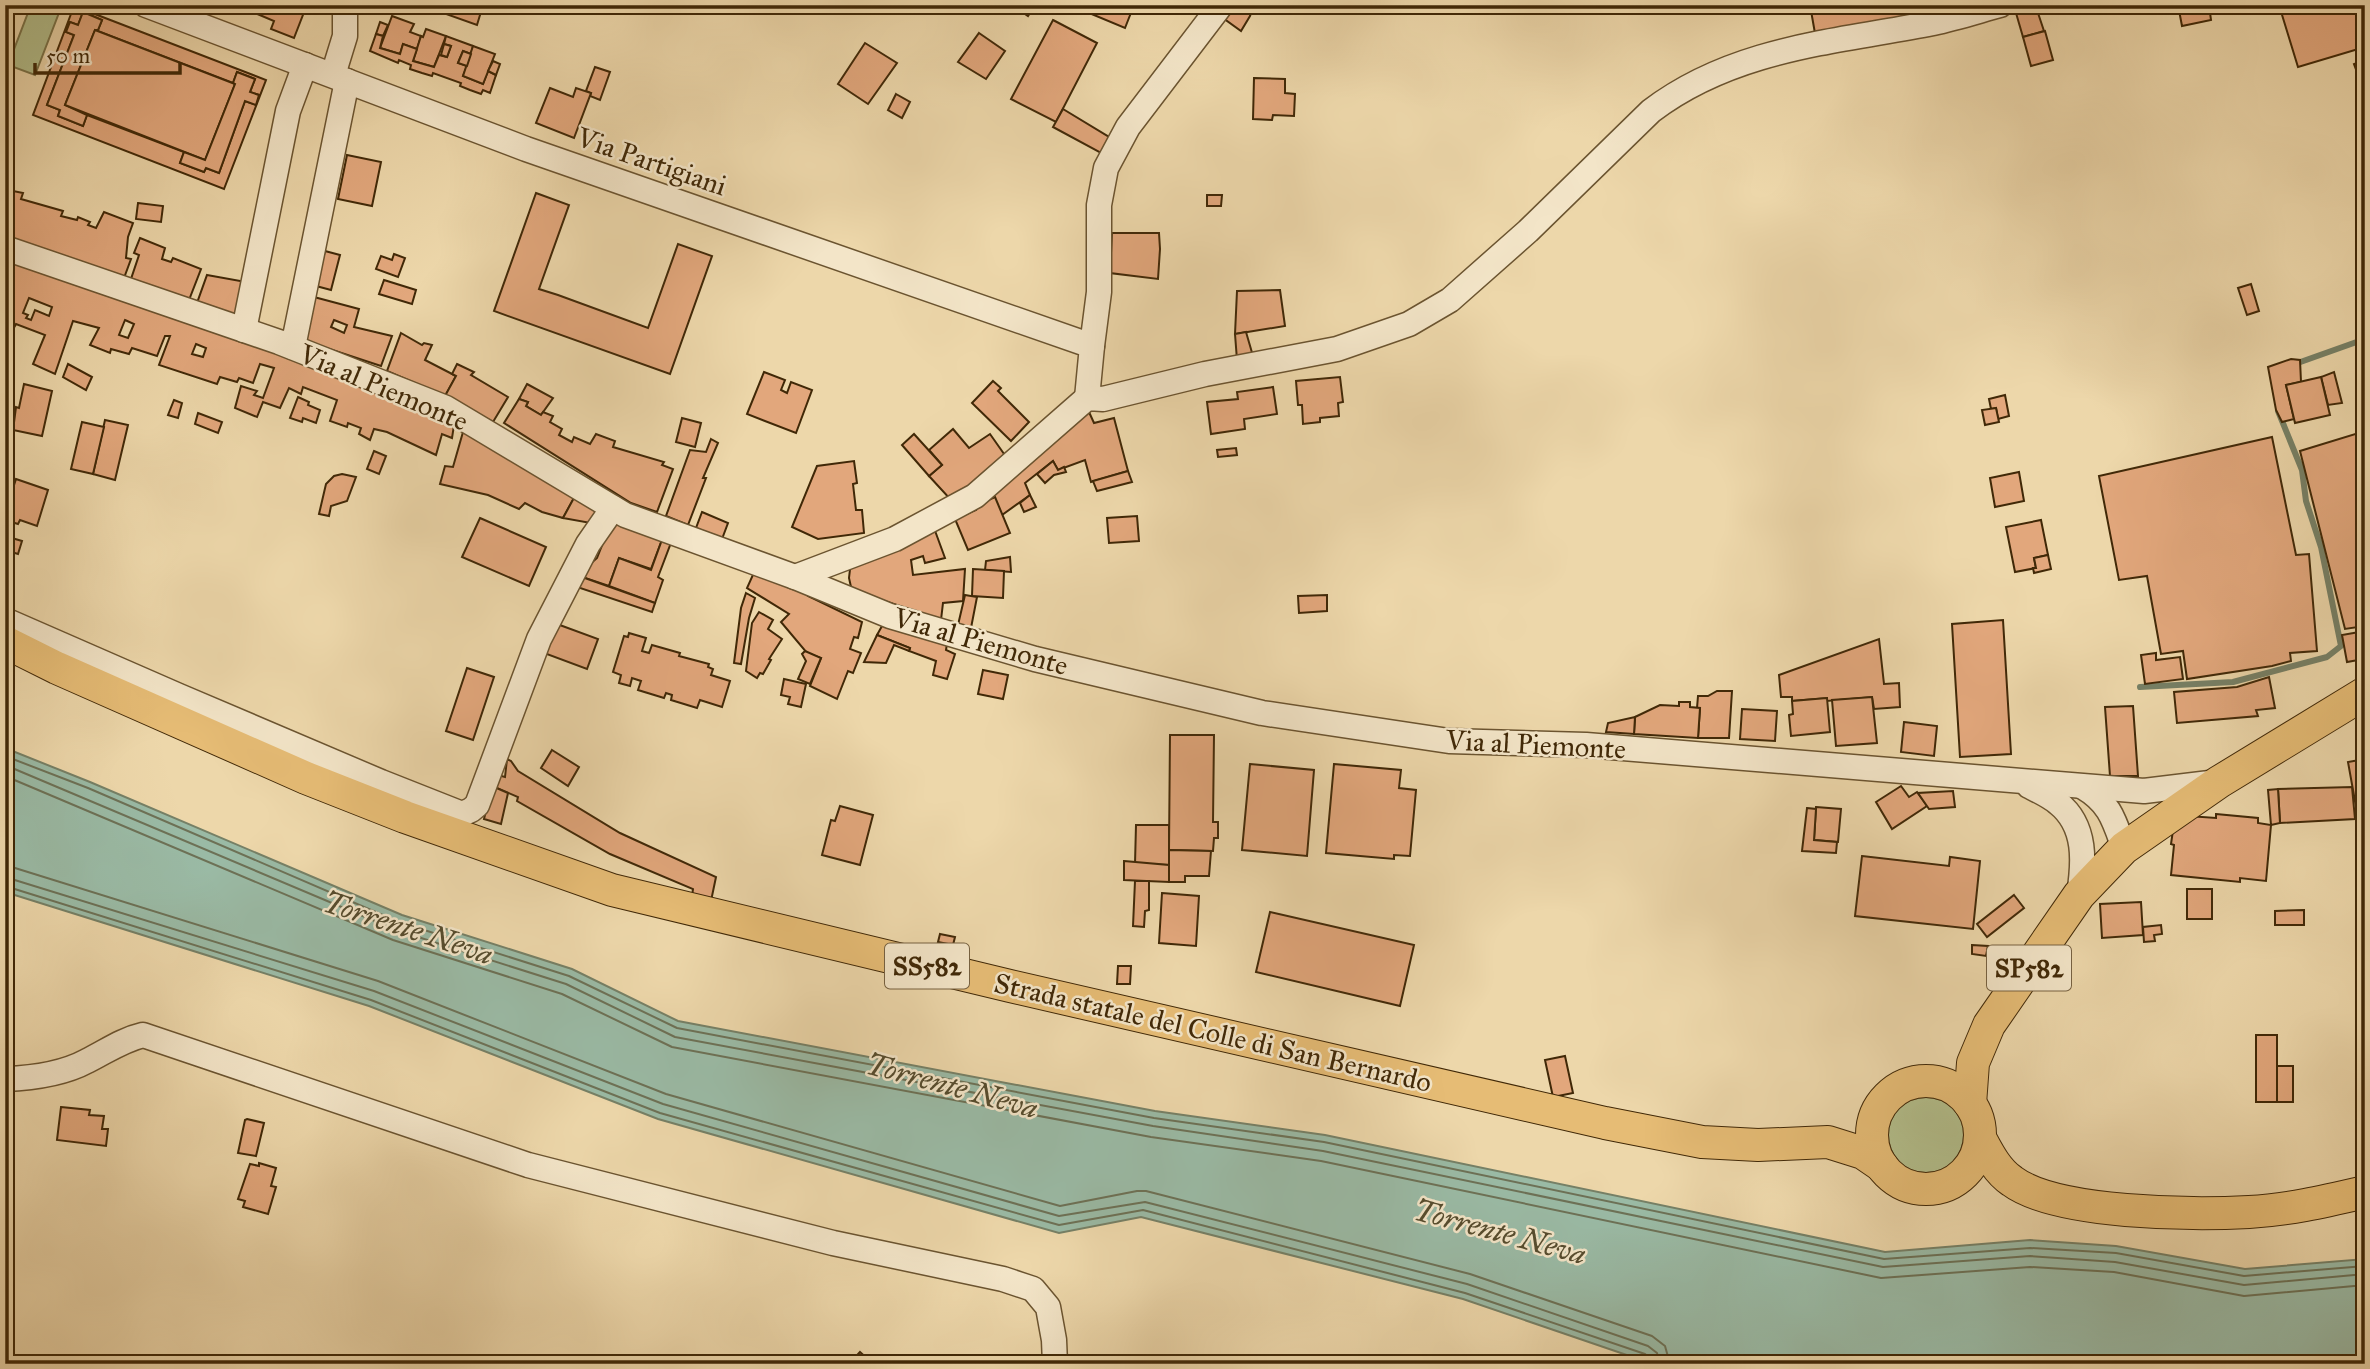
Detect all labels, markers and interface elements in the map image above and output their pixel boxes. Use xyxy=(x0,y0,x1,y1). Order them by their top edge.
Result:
scale bar xyxy=(35,32,180,76)
text: 50 m xyxy=(46,43,91,69)
street label: Via Partigiani xyxy=(571,119,732,203)
street label: Via al Piemonte xyxy=(293,336,474,439)
street label: Via al Piemonte xyxy=(889,600,1072,683)
street label: Via al Piemonte xyxy=(1444,722,1627,767)
water label: Torrente Neva xyxy=(318,884,498,972)
road number: SS582 xyxy=(885,944,969,988)
road number: SP582 xyxy=(1987,945,2071,990)
street label: Strada statale del Colle di San Bernardo xyxy=(991,965,1435,1100)
water label: Torrente Neva xyxy=(862,1046,1042,1126)
water label: Torrente Neva xyxy=(1410,1192,1590,1272)

